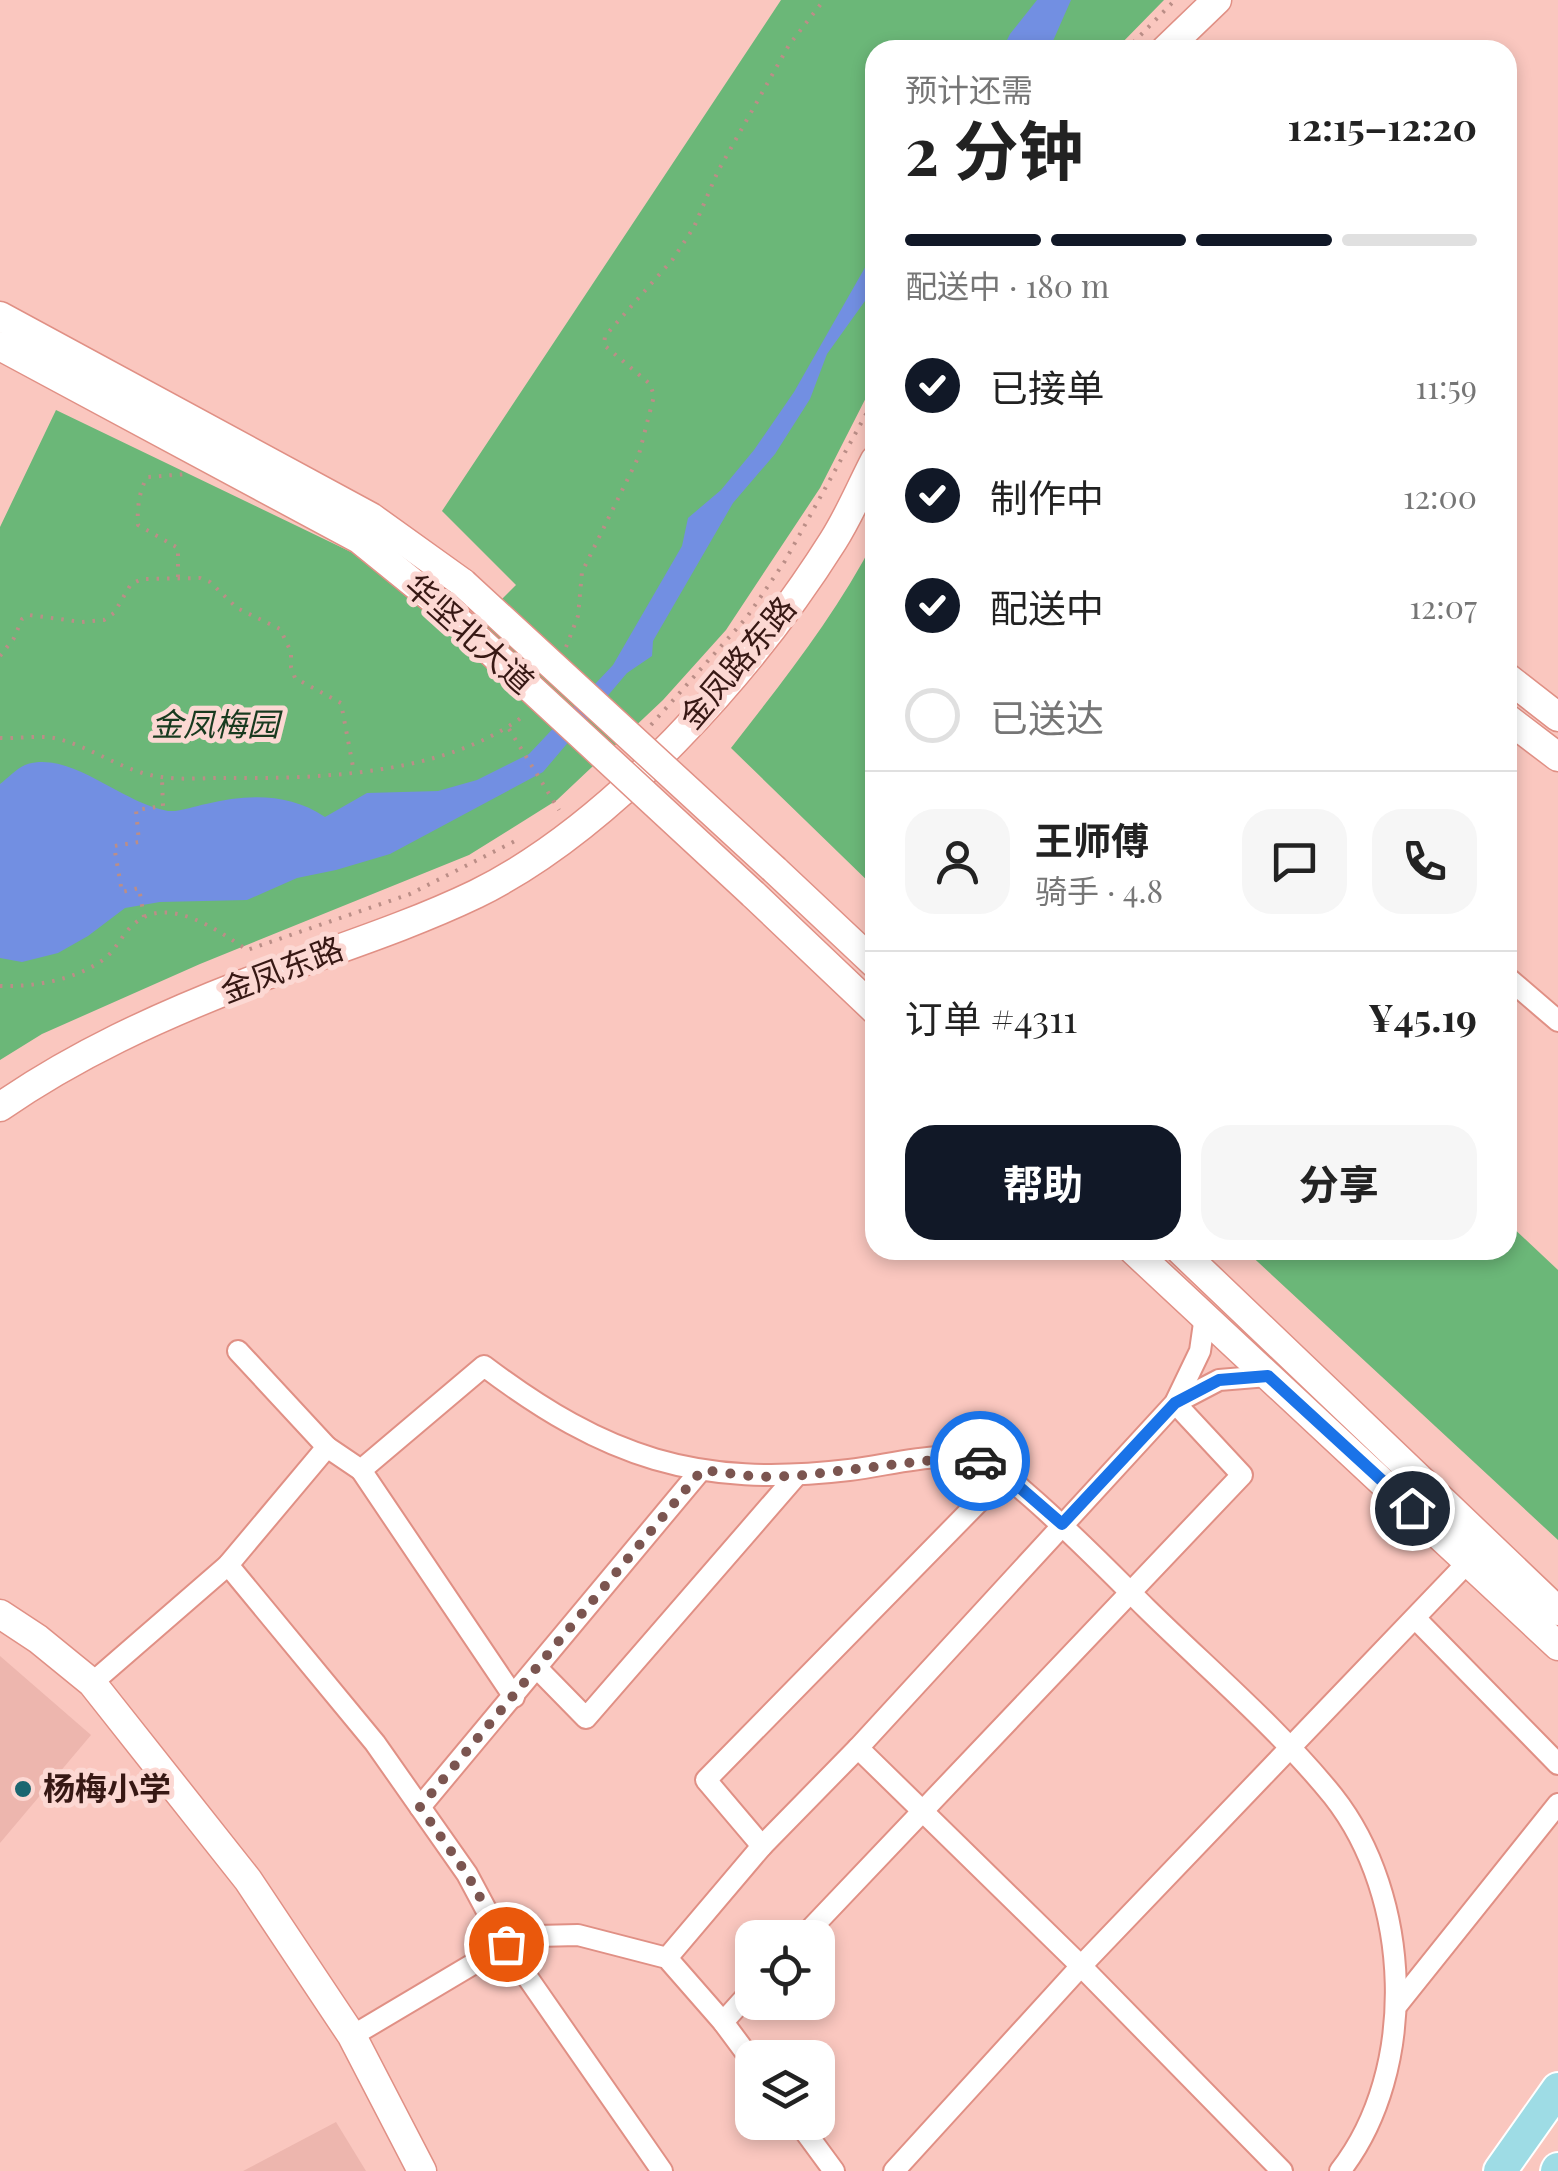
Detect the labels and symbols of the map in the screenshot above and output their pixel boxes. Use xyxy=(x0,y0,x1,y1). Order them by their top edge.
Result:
street label: 华坚北大道 xyxy=(397,563,545,702)
street label: 金凤路东路 xyxy=(668,586,804,737)
park label: 金凤梅园 xyxy=(151,701,283,744)
street label: 金凤东路 xyxy=(214,925,349,1011)
courier xyxy=(930,1411,1030,1511)
pin xyxy=(1370,1466,1455,1551)
place label: 杨梅小学 xyxy=(43,1765,171,1808)
marker: 杨梅小学 xyxy=(12,1778,34,1800)
pin xyxy=(464,1902,549,1987)

